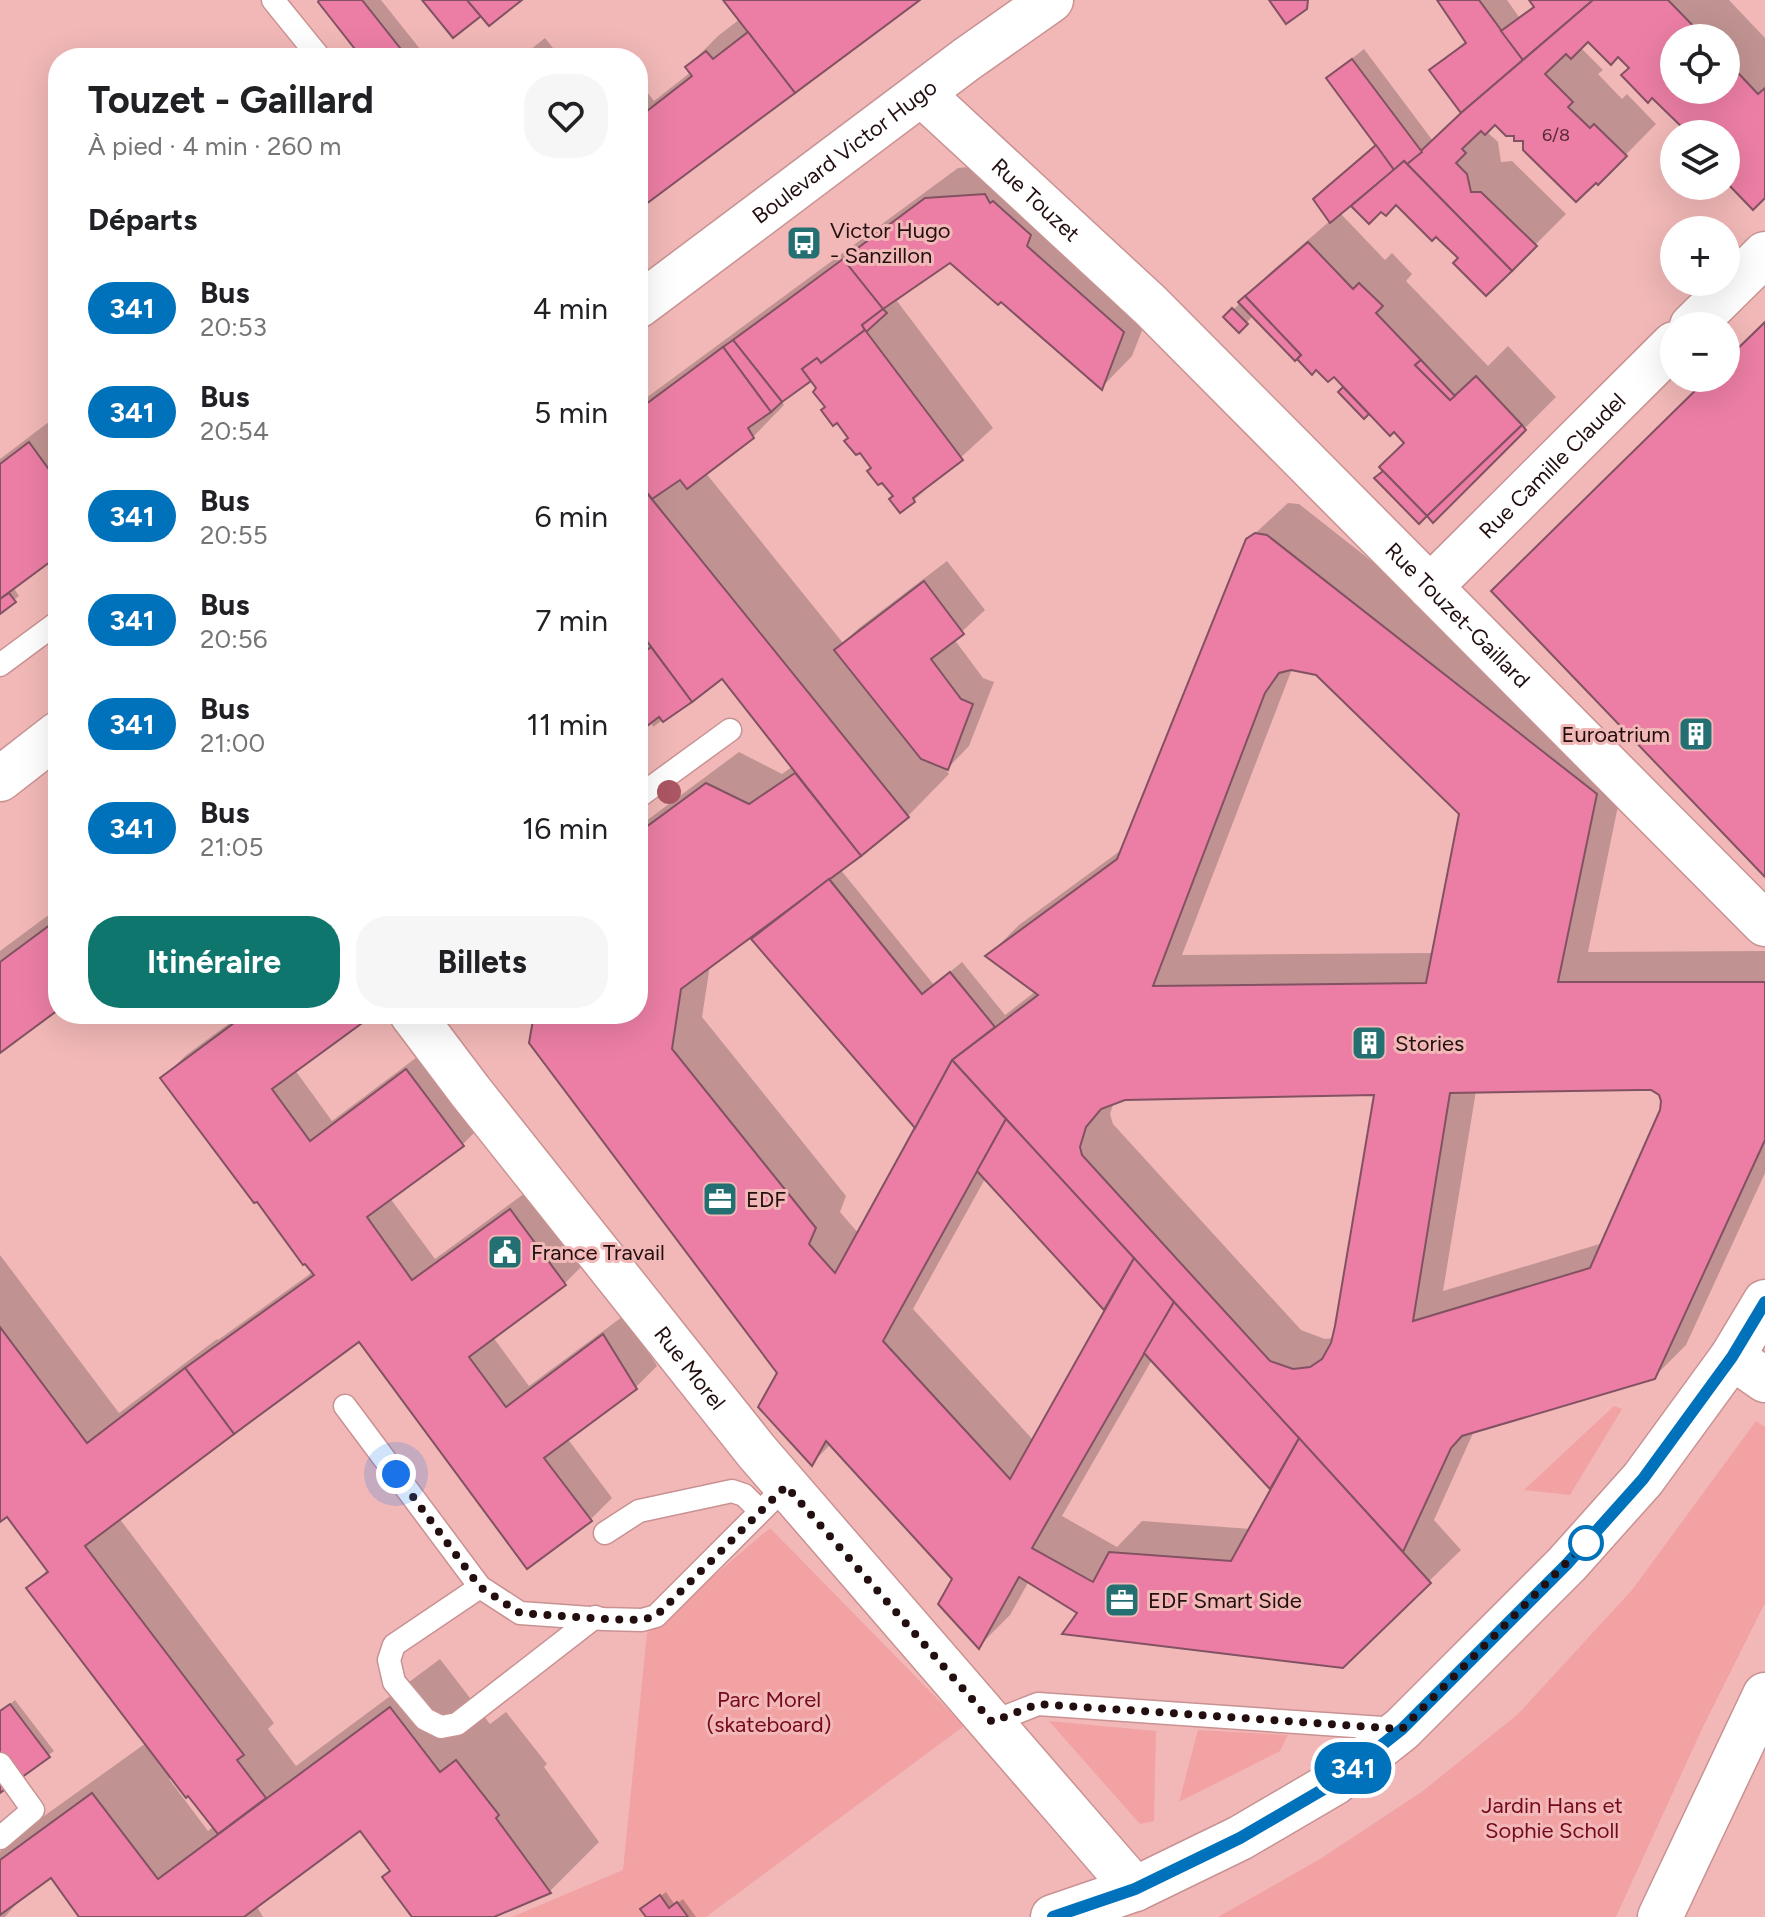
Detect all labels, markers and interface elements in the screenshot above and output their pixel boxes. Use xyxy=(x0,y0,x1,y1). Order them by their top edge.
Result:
map controls xyxy=(1660,24,1740,392)
button: locate xyxy=(1660,24,1740,104)
street label: Boulevard Victor Hugo xyxy=(747,73,942,229)
button: heart xyxy=(524,74,608,158)
text: Touzet - Gaillard xyxy=(88,77,374,123)
button: layers xyxy=(1660,120,1740,200)
house number: 6/8 xyxy=(1542,124,1570,146)
text: À pied · 4 min · 260 m xyxy=(88,130,341,162)
street label: Rue Touzet xyxy=(986,152,1086,247)
text: Départs xyxy=(88,201,197,238)
button: + xyxy=(1660,216,1740,296)
place label: Victor Hugo - Sanzillon xyxy=(830,217,951,269)
bus stop icon: Victor Hugo - Sanzillon xyxy=(785,224,823,262)
text: Bus xyxy=(200,274,249,311)
text: 4 min xyxy=(533,290,608,327)
text: 341 xyxy=(109,291,155,325)
text: 20:53 xyxy=(200,311,267,343)
button: − xyxy=(1660,312,1740,392)
text: Bus xyxy=(200,378,249,415)
street label: Rue Camille Claudel xyxy=(1473,387,1631,544)
text: 5 min xyxy=(534,394,608,431)
text: 341 xyxy=(109,395,155,429)
text: 20:54 xyxy=(200,415,269,447)
text: Bus xyxy=(200,482,249,519)
text: 6 min xyxy=(534,498,608,535)
text: 341 xyxy=(109,499,155,533)
text: 20:55 xyxy=(200,519,268,551)
street label: Rue Touzet-Gaillard xyxy=(1380,536,1536,693)
text: Bus xyxy=(200,586,249,623)
text: 7 min xyxy=(535,602,608,639)
text: 341 xyxy=(109,603,155,637)
text: 20:56 xyxy=(200,623,267,655)
text: Bus xyxy=(200,690,249,727)
text: 11 min xyxy=(527,706,608,743)
text: 341 xyxy=(109,707,155,741)
building icon: Euroatrium xyxy=(1677,715,1715,753)
place label: Euroatrium xyxy=(1561,721,1670,748)
text: 21:00 xyxy=(200,727,265,759)
text: Bus xyxy=(200,794,249,831)
text: 16 min xyxy=(522,810,608,847)
text: 341 xyxy=(109,811,155,845)
text: 21:05 xyxy=(200,831,263,863)
button: Itinéraire xyxy=(88,916,340,1008)
button: Billets xyxy=(356,916,608,1008)
building icon: Stories xyxy=(1350,1024,1388,1062)
place label: Stories xyxy=(1395,1030,1464,1057)
office icon: EDF xyxy=(701,1180,739,1218)
place label: EDF xyxy=(746,1186,786,1213)
public building icon: France Travail xyxy=(486,1233,524,1271)
place label: France Travail xyxy=(531,1239,665,1266)
street label: Rue Morel xyxy=(649,1321,731,1415)
your location xyxy=(376,1454,416,1494)
unlabelled marker xyxy=(1569,1526,1603,1560)
office icon: EDF Smart Side xyxy=(1103,1581,1141,1619)
place label: EDF Smart Side xyxy=(1148,1587,1302,1614)
park label: Parc Morel (skateboard) xyxy=(707,1686,831,1738)
line badge: 341 xyxy=(1307,1742,1399,1794)
text: 341 xyxy=(1330,1751,1376,1785)
park label: Jardin Hans et Sophie Scholl xyxy=(1481,1792,1623,1844)

